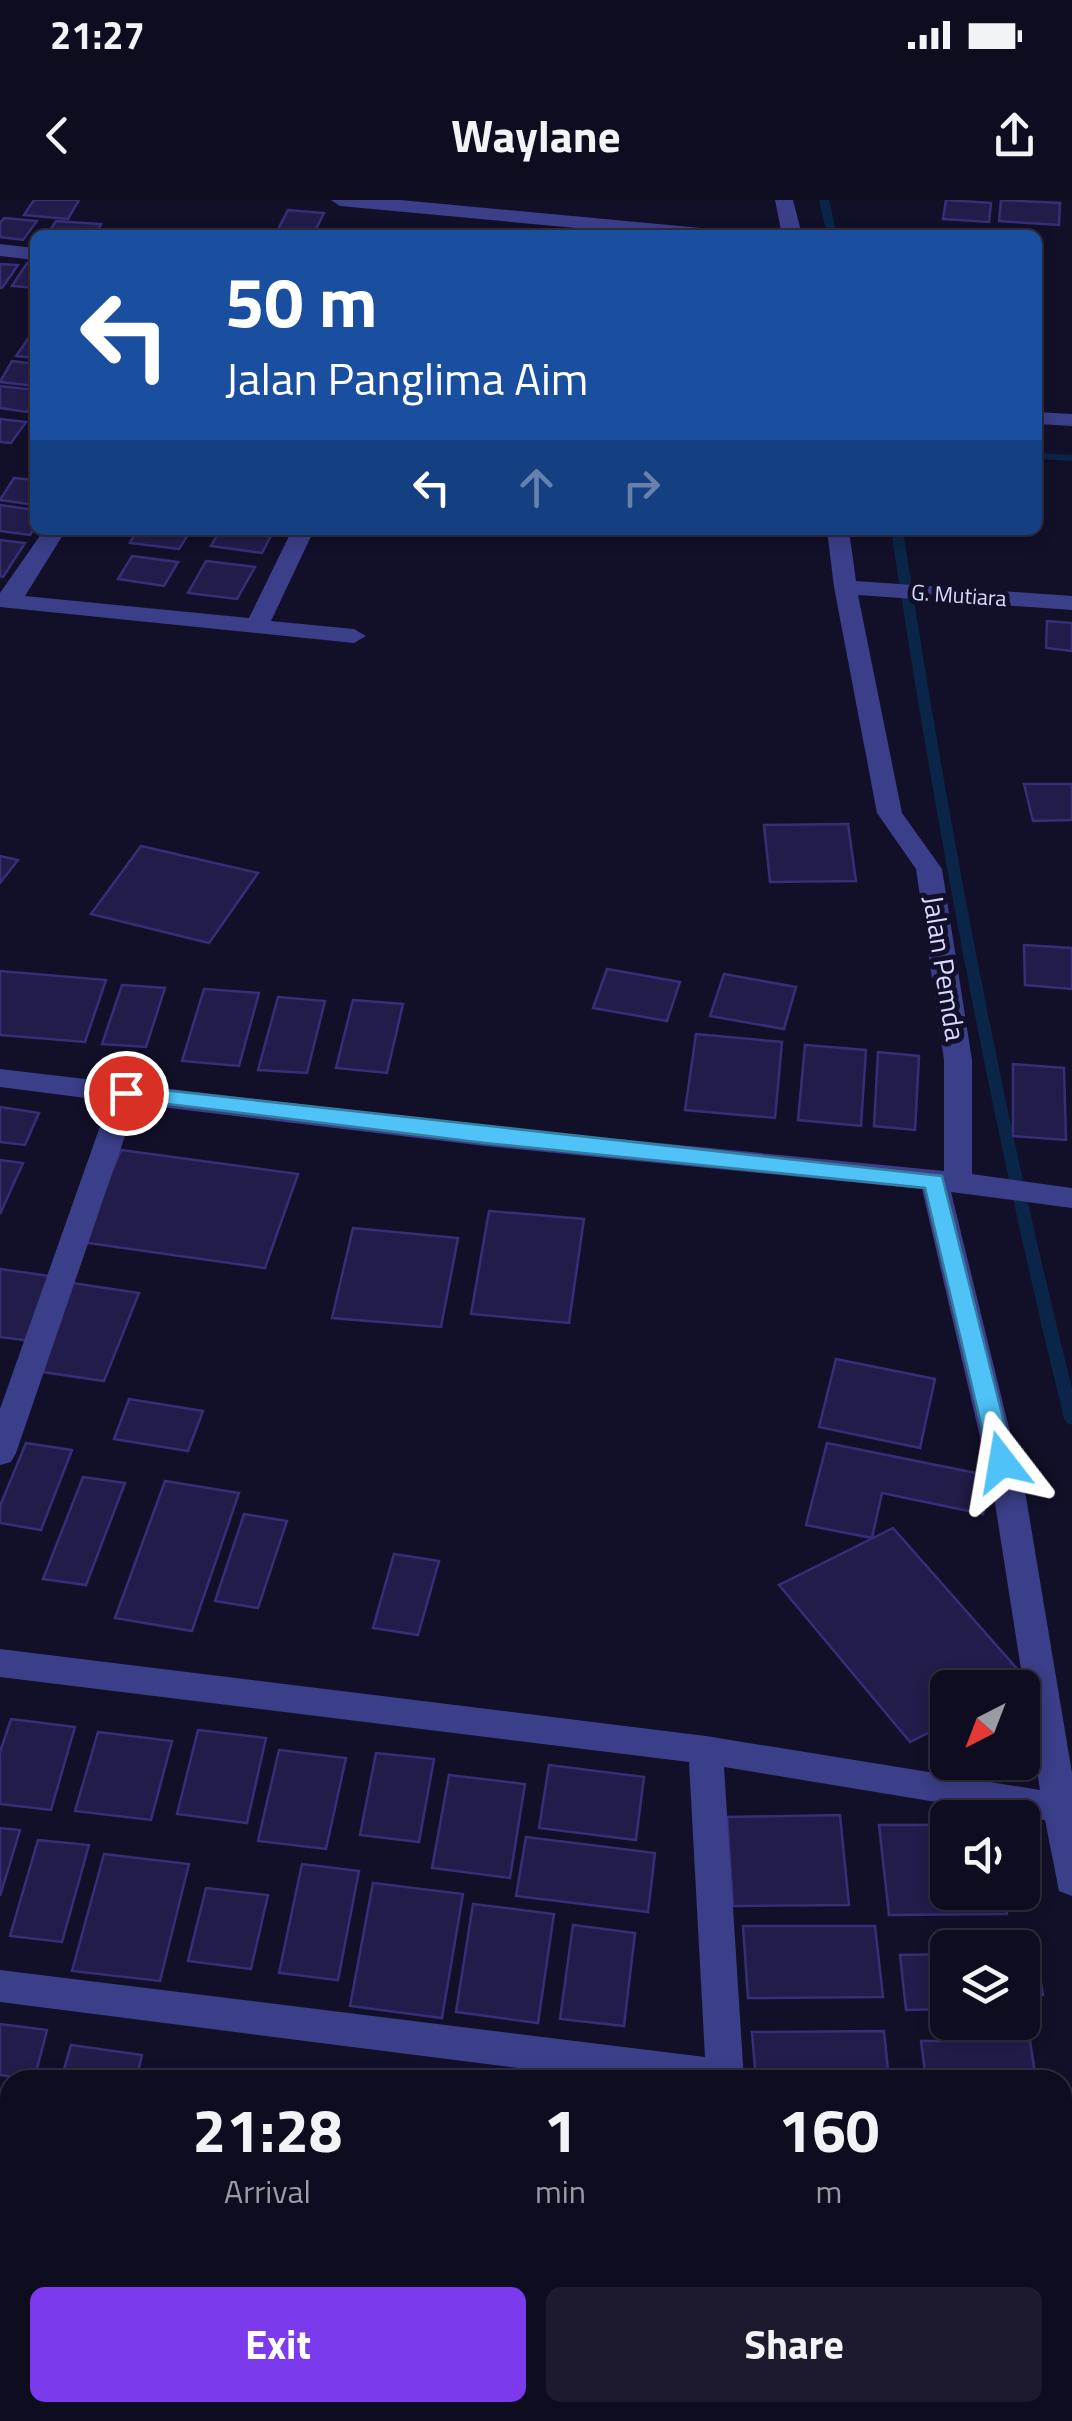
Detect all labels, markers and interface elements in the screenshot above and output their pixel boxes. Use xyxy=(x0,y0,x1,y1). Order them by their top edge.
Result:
text: 21:27 xyxy=(50,6,145,64)
text: Waylane xyxy=(451,101,621,169)
icon: back xyxy=(30,108,85,163)
icon: share xyxy=(987,108,1042,163)
text: 50 m xyxy=(225,248,378,354)
icon: left xyxy=(60,270,190,400)
text: Jalan Panglima Aim xyxy=(225,344,588,412)
icon: left xyxy=(404,460,459,515)
icon: ahead xyxy=(509,460,564,515)
icon: right xyxy=(614,460,669,515)
street label: G. Mutiara xyxy=(910,575,1008,615)
street label: Jalan Pemda xyxy=(912,892,978,1044)
pin xyxy=(84,1051,169,1136)
icon: arrive xyxy=(99,1066,154,1121)
position arrow xyxy=(950,1410,1054,1514)
north arrow xyxy=(930,1670,1040,1780)
map controls xyxy=(930,1670,1040,2040)
button: sound xyxy=(930,1800,1040,1910)
button: layers xyxy=(930,1930,1040,2040)
text: 21:28 xyxy=(193,2084,342,2175)
text: 1 xyxy=(544,2084,577,2175)
text: 160 xyxy=(779,2084,879,2175)
text: Arrival xyxy=(224,2167,311,2215)
text: min xyxy=(535,2167,586,2215)
text: m xyxy=(816,2167,842,2215)
button: Exit xyxy=(30,2287,526,2402)
button: Share xyxy=(546,2287,1042,2402)

